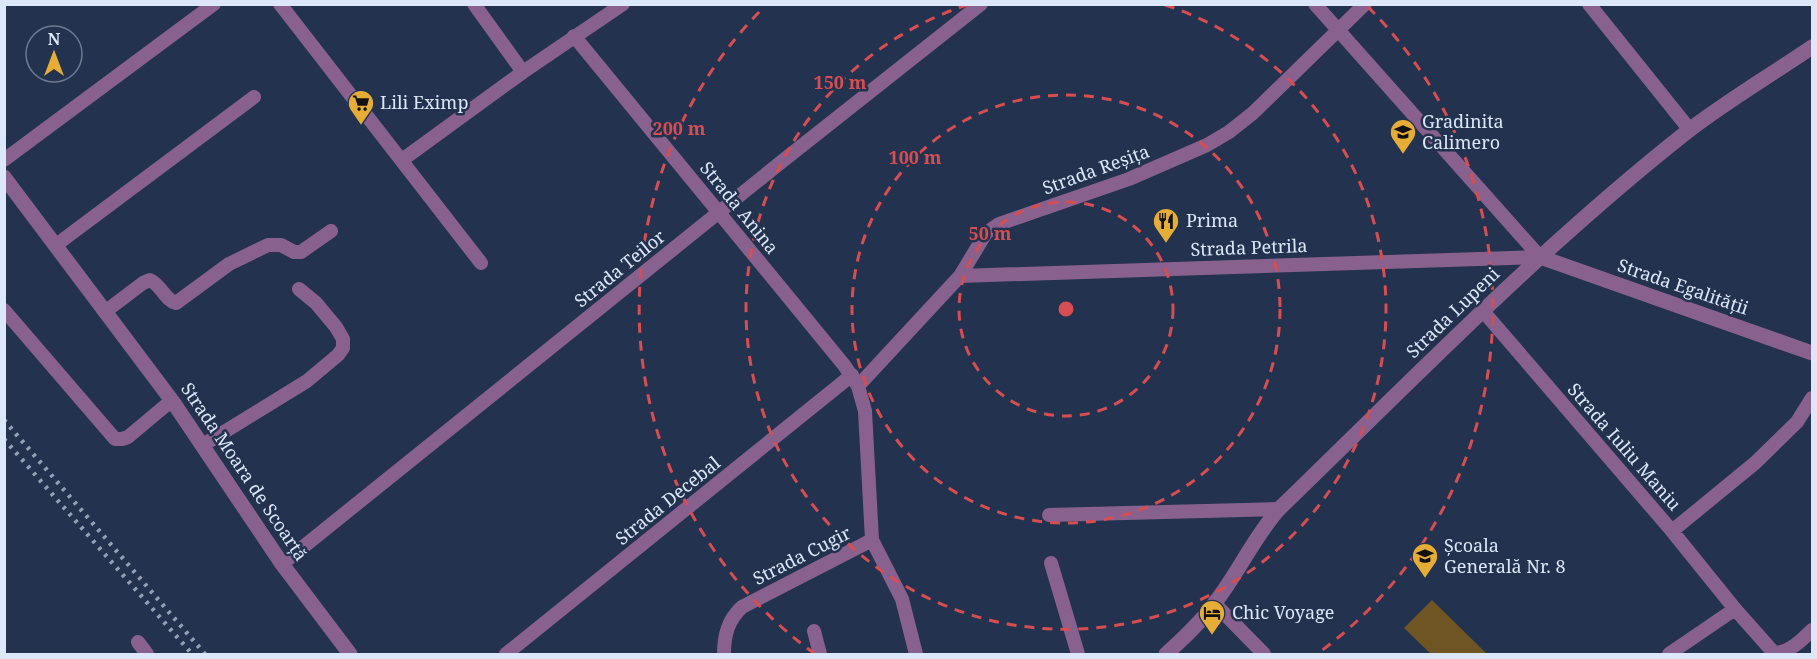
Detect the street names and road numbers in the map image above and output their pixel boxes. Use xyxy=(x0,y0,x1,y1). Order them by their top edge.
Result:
street label: Strada Reșița xyxy=(1039,139,1152,199)
street label: Strada Anina xyxy=(695,156,784,258)
street label: Strada Teilor xyxy=(569,224,670,312)
street label: Strada Petrila xyxy=(1190,233,1308,261)
street label: Strada Egalității xyxy=(1615,252,1752,320)
street label: Strada Lupeni xyxy=(1400,261,1504,363)
street label: Strada Moara de Scoarță xyxy=(176,378,314,565)
street label: Strada Iuliu Maniu xyxy=(1563,378,1687,516)
street label: Strada Decebal xyxy=(610,450,725,550)
street label: Strada Cugir xyxy=(749,520,855,590)

